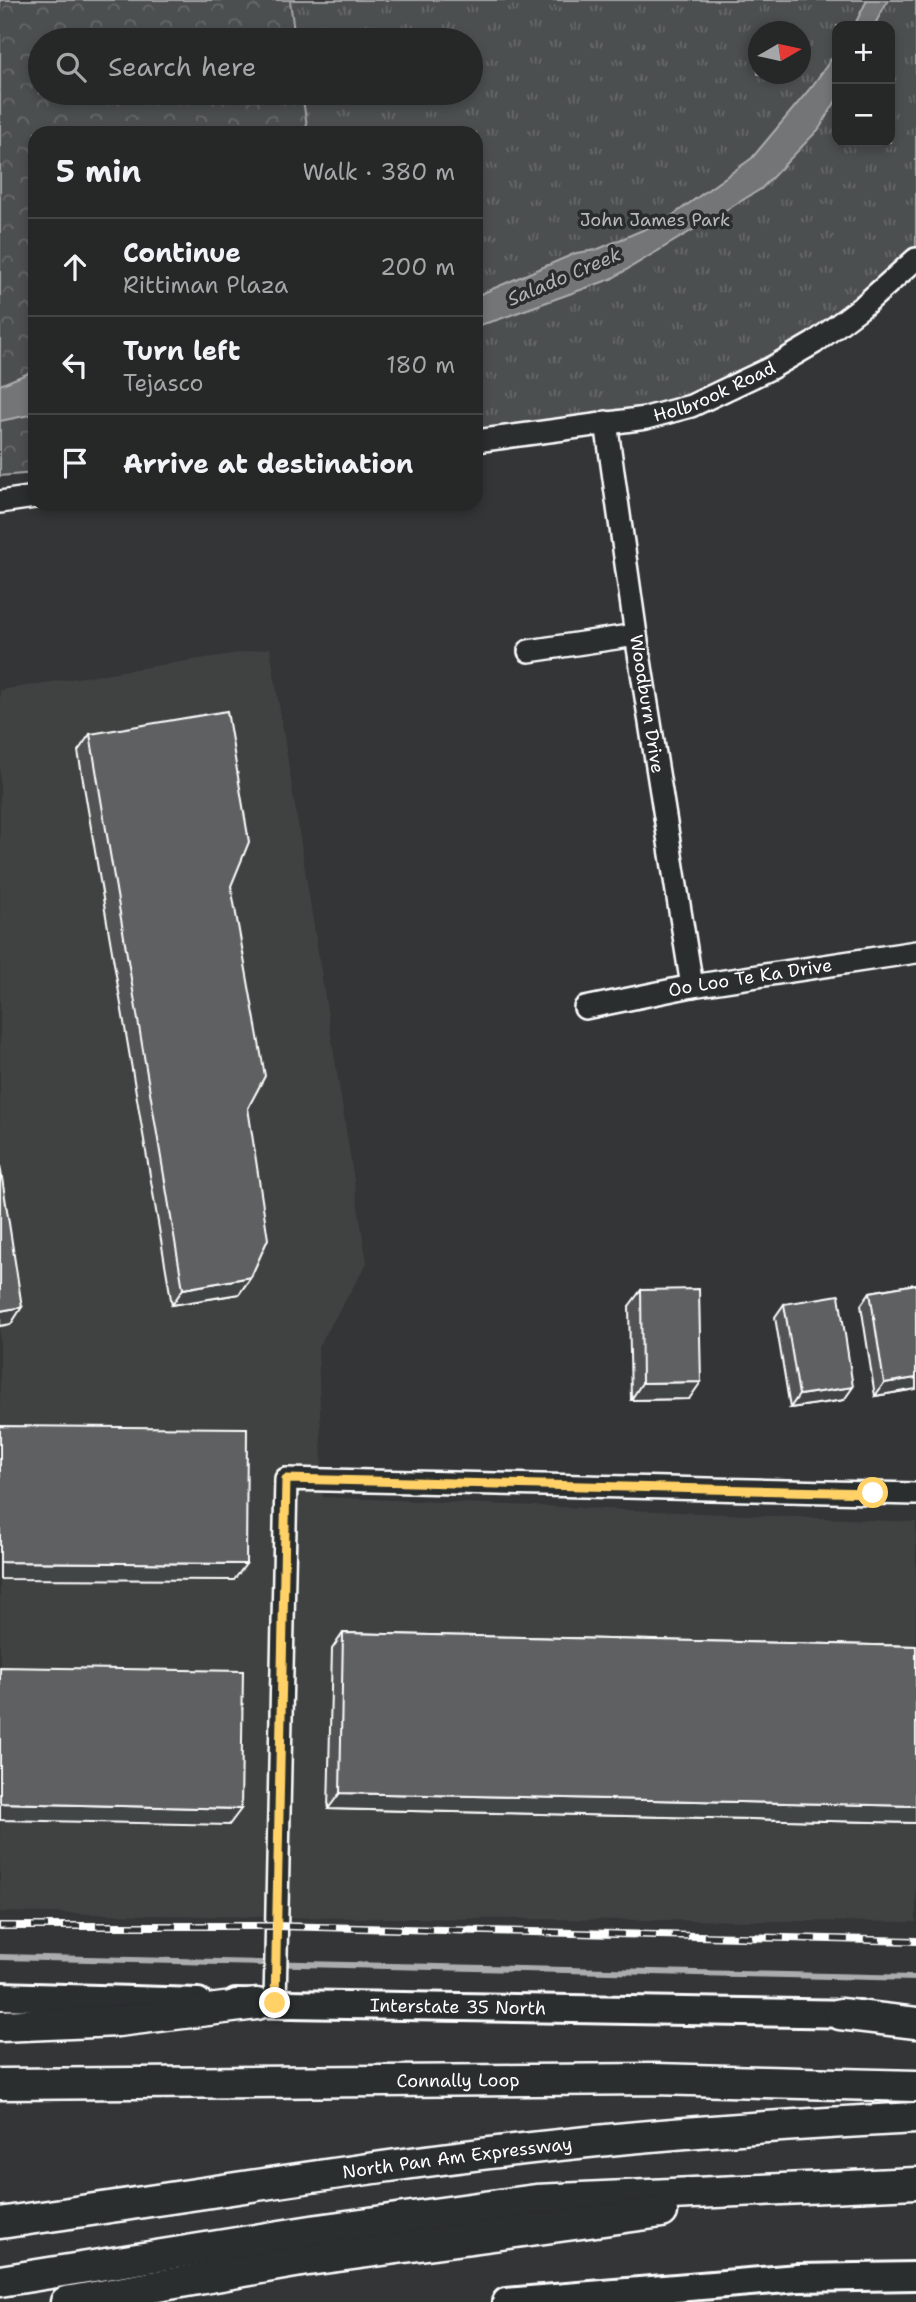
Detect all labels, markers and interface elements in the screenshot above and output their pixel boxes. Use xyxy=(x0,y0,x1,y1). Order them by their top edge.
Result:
north arrow xyxy=(748,21,811,84)
map controls xyxy=(832,21,895,147)
button: + xyxy=(832,21,895,84)
search box xyxy=(28,28,483,105)
icon: search xyxy=(52,48,90,86)
text: Search here xyxy=(108,49,257,84)
button: − xyxy=(832,84,895,147)
text: 5 min xyxy=(56,151,141,192)
text: Walk · 380 m xyxy=(302,157,455,187)
park label: John James Park xyxy=(580,208,730,232)
text: Continue xyxy=(123,235,241,270)
water label: Salado Creek xyxy=(503,241,625,312)
icon: ahead xyxy=(56,248,94,286)
text: 200 m xyxy=(380,252,455,282)
text: Rittiman Plaza xyxy=(123,270,288,300)
text: Turn left xyxy=(123,333,240,368)
icon: left xyxy=(56,346,94,384)
text: 180 m xyxy=(386,350,455,380)
street label: Holbrook Road xyxy=(651,356,780,428)
text: Tejasco xyxy=(123,368,203,398)
icon: arrive xyxy=(56,444,94,482)
text: Arrive at destination xyxy=(123,446,413,481)
street label: Woodburn Drive xyxy=(624,633,670,775)
street label: Oo Loo Te Ka Drive xyxy=(666,953,834,1003)
route start xyxy=(857,1477,888,1508)
route end xyxy=(259,1987,290,2018)
street label: Interstate 35 North xyxy=(370,1993,546,2020)
street label: Connally Loop xyxy=(396,2068,520,2093)
street label: North Pan Am Expressway xyxy=(341,2132,573,2184)

